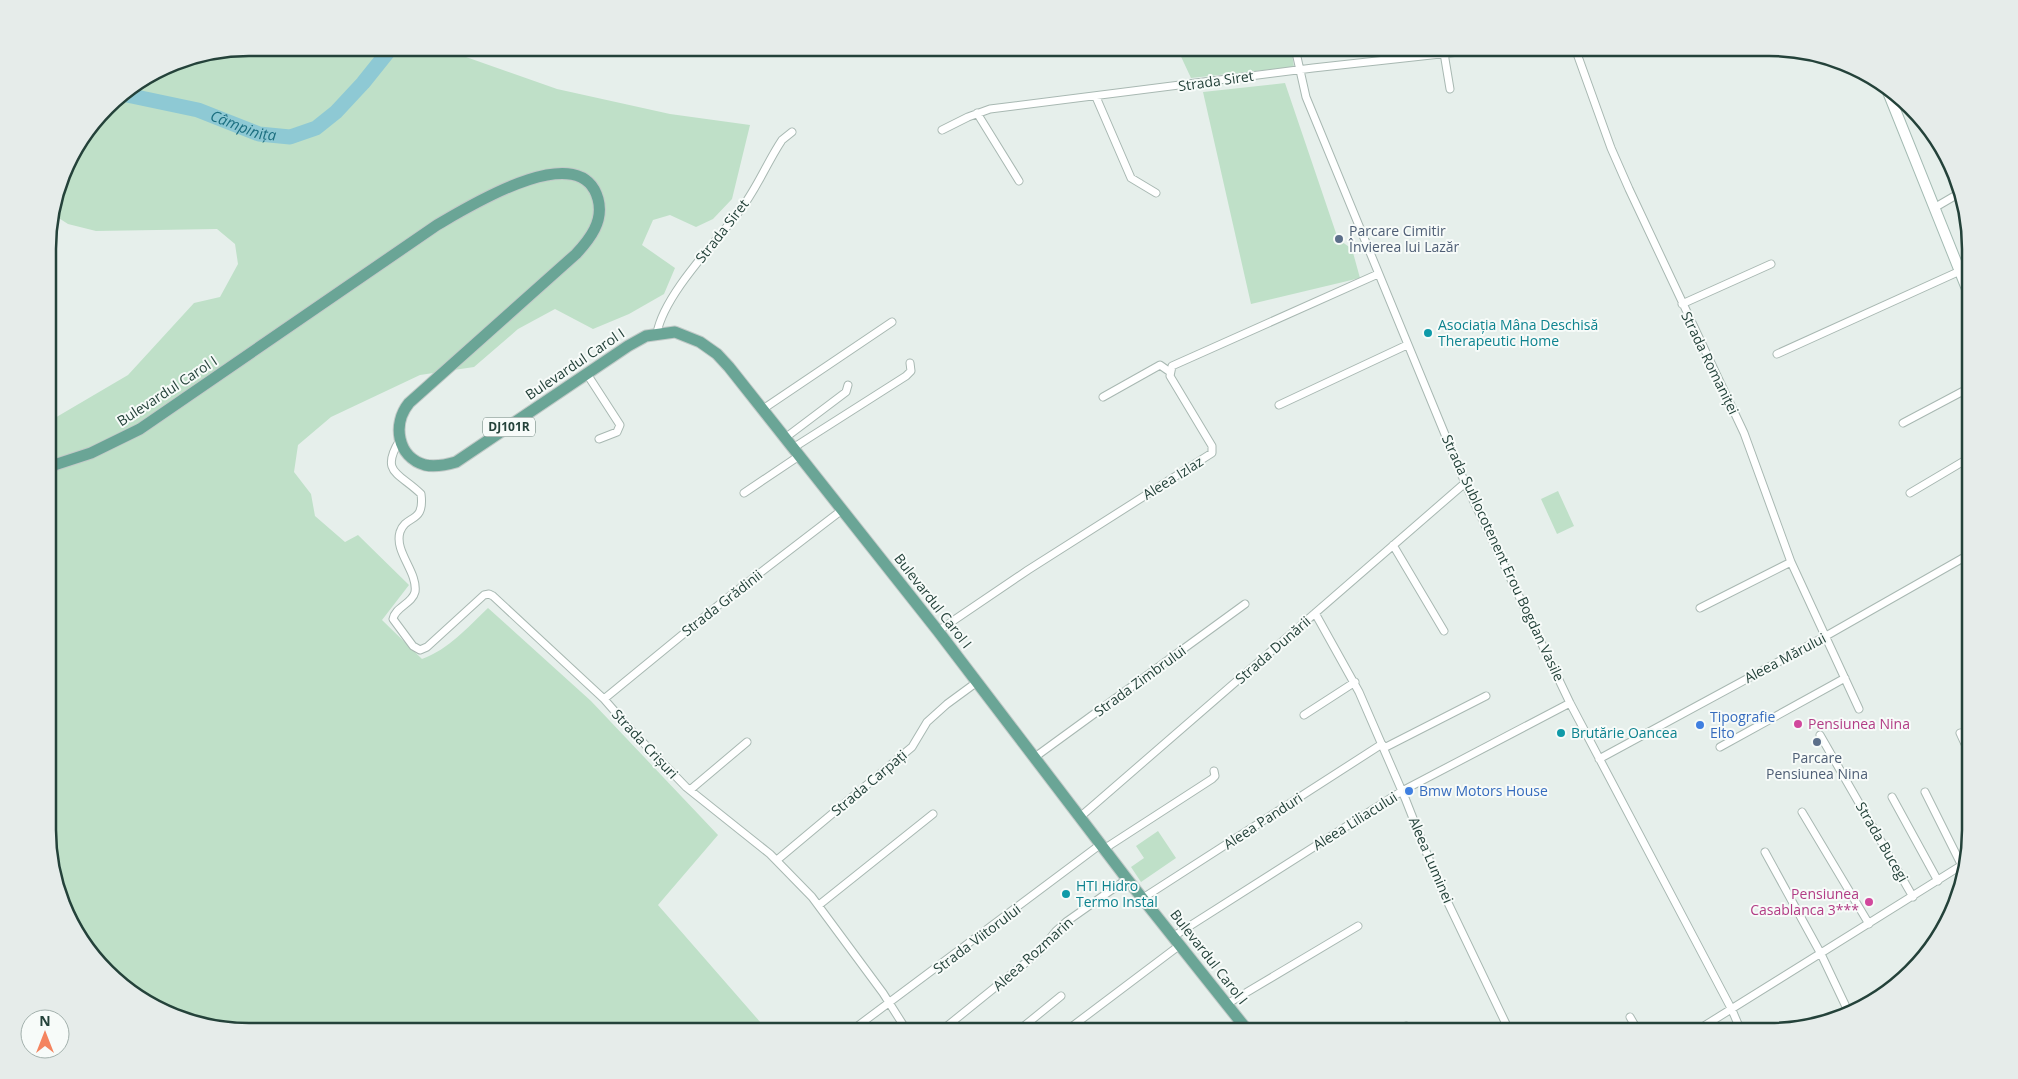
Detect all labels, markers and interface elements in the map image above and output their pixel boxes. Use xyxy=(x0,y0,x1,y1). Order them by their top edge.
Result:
street label: Strada Siret xyxy=(1177,66,1255,95)
water label: Câmpinița xyxy=(208,105,278,145)
street label: Strada Siret xyxy=(691,195,752,266)
place label: Parcare Cimitir Învierea lui Lazăr xyxy=(1348,221,1460,256)
marker: Parcare Cimitir Învierea lui Lazăr xyxy=(1333,233,1345,245)
street label: Strada Romaniței xyxy=(1677,308,1744,417)
place label: Asociația Mâna Deschisă Therapeutic Home xyxy=(1438,315,1598,350)
street label: Bulevardul Carol I xyxy=(521,323,628,404)
marker: Asociația Mâna Deschisă Therapeutic Home xyxy=(1422,327,1434,339)
street label: Bulevardul Carol I xyxy=(113,351,220,430)
road number: DJ101R xyxy=(483,418,535,437)
street label: Strada Sublocotenent Erou Bogdan Vasile xyxy=(1438,431,1569,684)
street label: Aleea Izlaz xyxy=(1139,451,1207,504)
street label: Bulevardul Carol I xyxy=(890,549,976,652)
street label: Strada Grădinii xyxy=(677,565,766,640)
street label: Strada Dunării xyxy=(1231,612,1314,688)
street label: Aleea Mărului xyxy=(1741,628,1829,687)
street label: Strada Zimbrului xyxy=(1090,641,1189,720)
street label: Strada Crișuri xyxy=(608,705,683,783)
place label: Tipografie Elto xyxy=(1710,707,1776,742)
place label: Pensiunea Nina xyxy=(1808,714,1910,733)
marker: Pensiunea Nina xyxy=(1792,718,1804,730)
marker: Tipografie Elto xyxy=(1694,719,1706,731)
place label: Brutărie Oancea xyxy=(1571,723,1677,742)
marker: Brutărie Oancea xyxy=(1555,727,1567,739)
marker: Parcare Pensiunea Nina xyxy=(1811,736,1823,748)
street label: Strada Carpați xyxy=(827,745,911,820)
place label: Parcare Pensiunea Nina xyxy=(1766,748,1868,783)
place label: Bmw Motors House xyxy=(1419,781,1548,800)
marker: Bmw Motors House xyxy=(1403,785,1415,797)
street label: Aleea Liliacului xyxy=(1309,787,1401,854)
street label: Aleea Panduri xyxy=(1220,788,1306,853)
street label: Strada Bucegi xyxy=(1852,798,1913,885)
street label: Aleea Luminei xyxy=(1405,814,1458,906)
place label: HTI Hidro Termo Instal xyxy=(1076,876,1158,911)
place label: Pensiunea Casablanca 3*** xyxy=(1750,884,1859,919)
marker: HTI Hidro Termo Instal xyxy=(1060,888,1072,900)
marker: Pensiunea Casablanca 3*** xyxy=(1863,896,1875,908)
street label: Strada Viitorului xyxy=(929,899,1024,978)
street label: Bulevardul Carol I xyxy=(1166,905,1252,1008)
street label: Aleea Rozmarin xyxy=(989,913,1077,995)
north arrow xyxy=(20,1009,70,1059)
text: N xyxy=(39,1011,51,1030)

